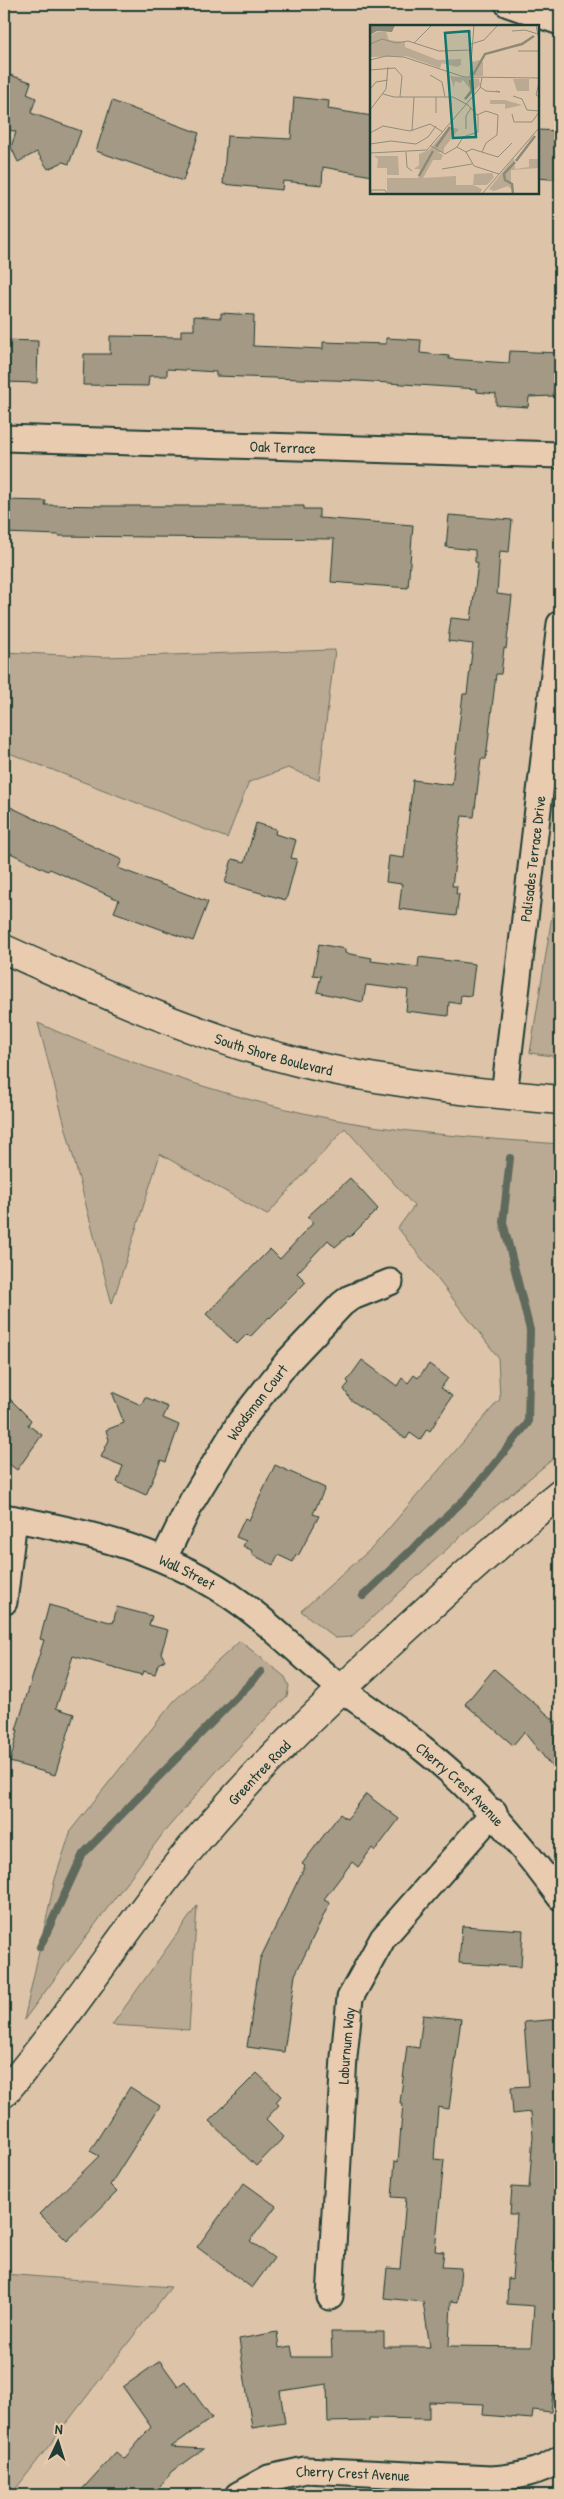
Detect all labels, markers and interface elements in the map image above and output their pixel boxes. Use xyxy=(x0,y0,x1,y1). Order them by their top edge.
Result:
inset map xyxy=(370,25,539,194)
street label: Oak Terrace xyxy=(249,435,316,458)
street label: Palisades Terrace Drive xyxy=(514,794,550,923)
street label: South Shore Boulevard xyxy=(212,1027,335,1080)
street label: Woodsman Court xyxy=(221,1359,293,1444)
street label: Wall Street xyxy=(156,1549,220,1595)
street label: Greentree Road xyxy=(223,1735,295,1809)
street label: Cherry Crest Avenue xyxy=(412,1737,509,1830)
street label: Laburnum Way xyxy=(332,2006,360,2085)
north arrow xyxy=(32,2416,82,2466)
text: N xyxy=(55,2419,64,2438)
street label: Cherry Crest Avenue xyxy=(294,2459,410,2486)

